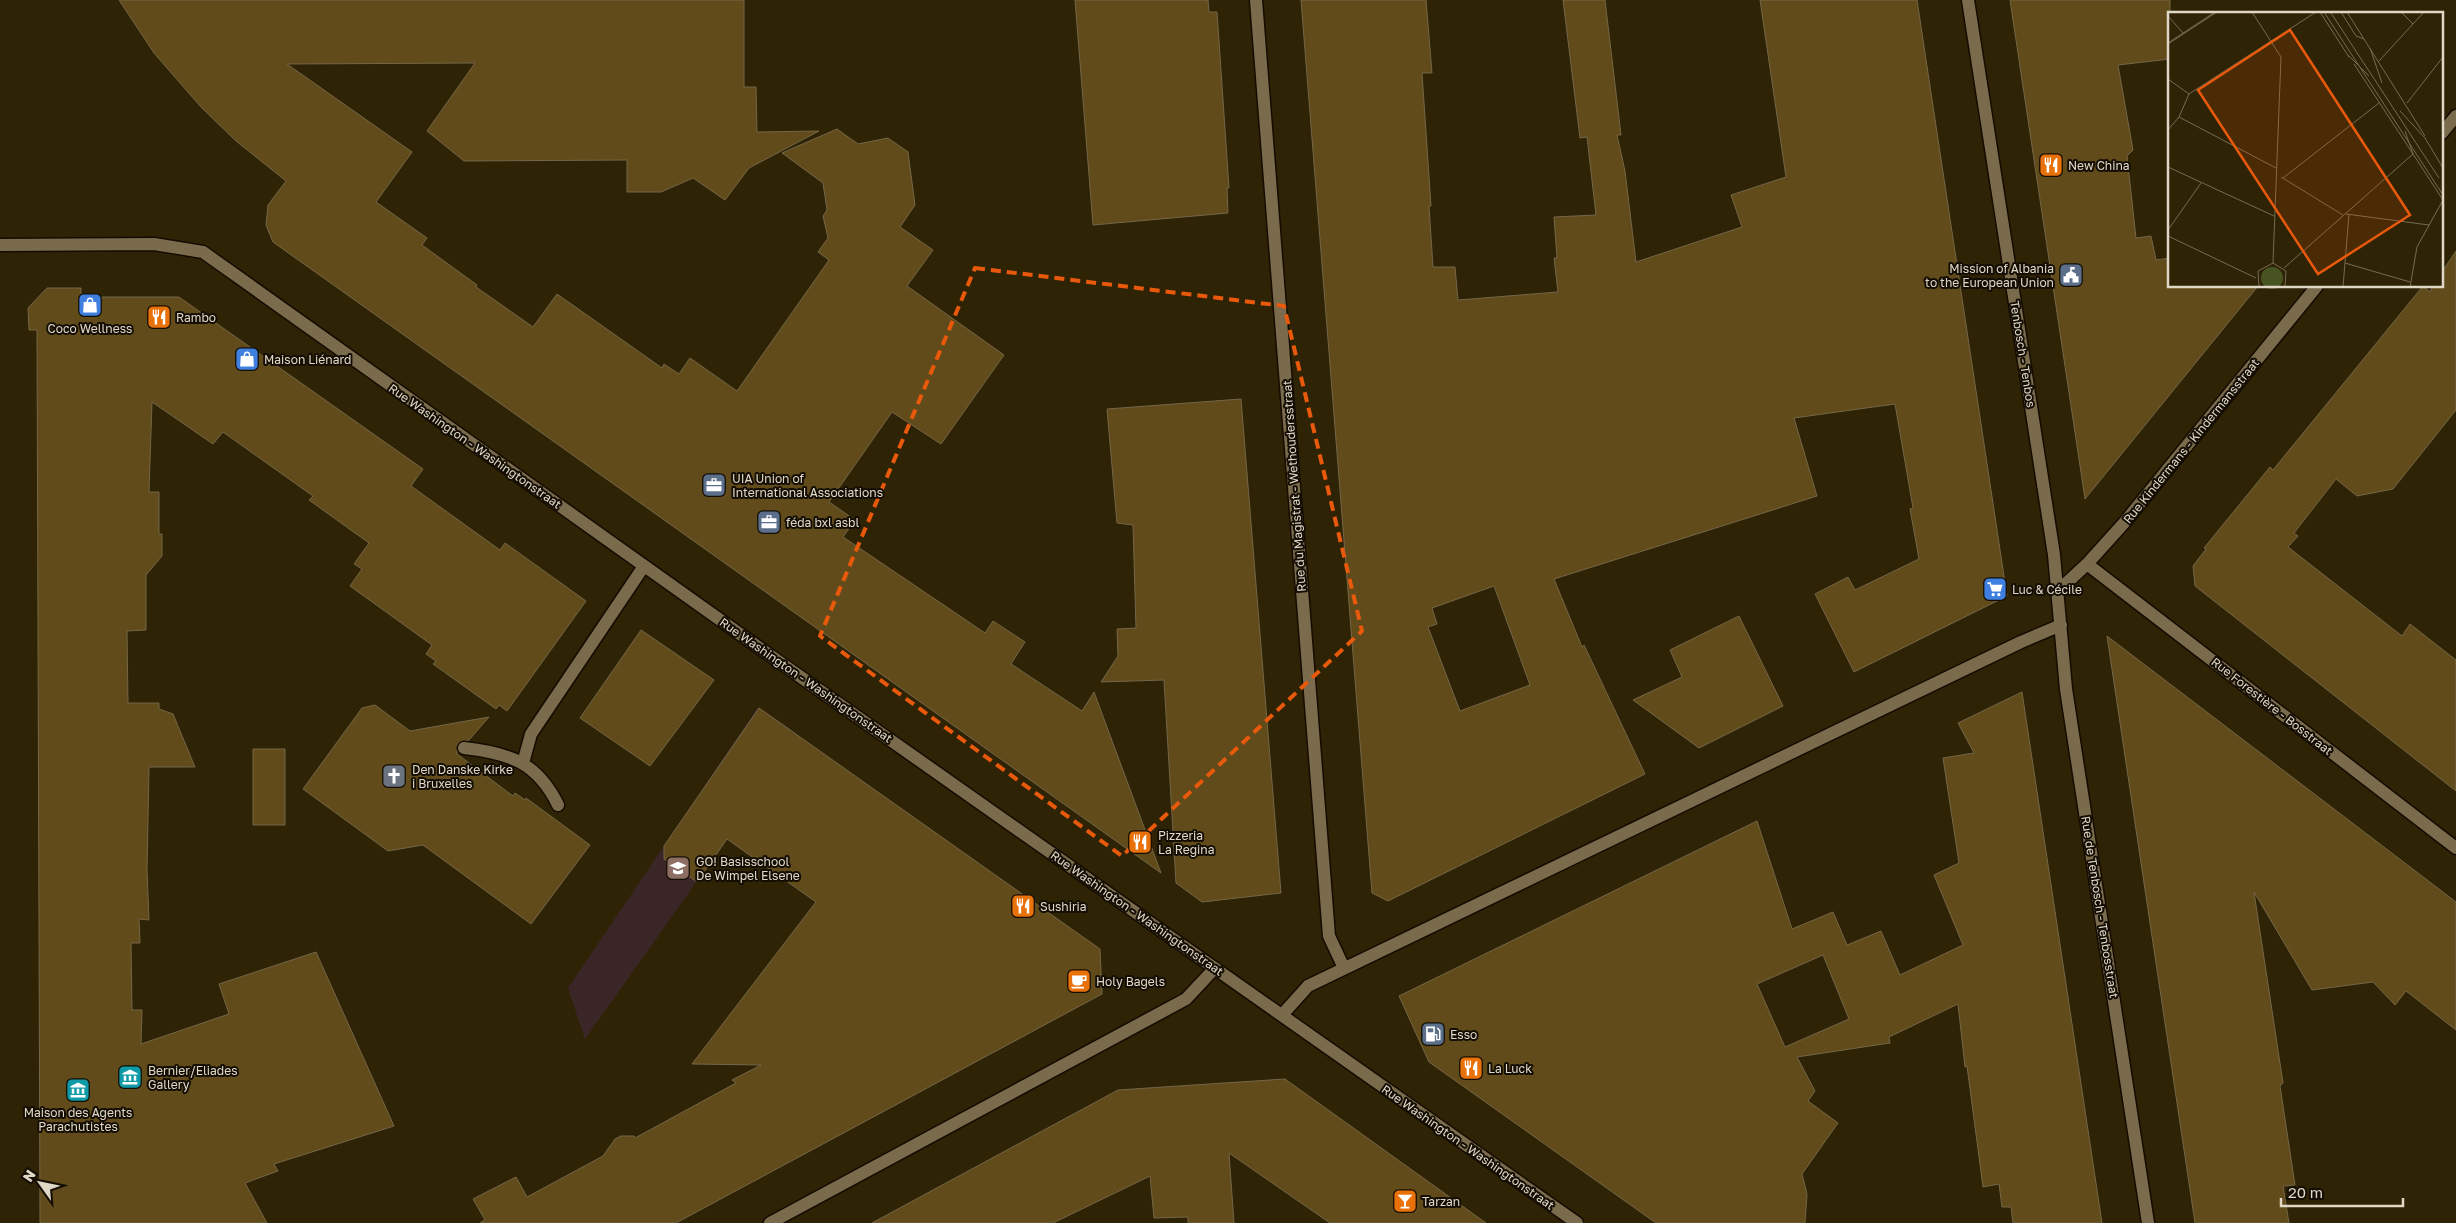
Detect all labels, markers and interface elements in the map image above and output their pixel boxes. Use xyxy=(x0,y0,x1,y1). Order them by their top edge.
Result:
inset map xyxy=(2168,12,2444,288)
restaurant icon: New China xyxy=(2038,152,2064,178)
place label: New China xyxy=(2068,158,2130,173)
place label: Mission of Albania to the European Union xyxy=(1925,261,2054,290)
public building icon: Mission of Albania to the European Union xyxy=(2058,262,2084,288)
shop icon: Coco Wellness xyxy=(77,292,103,318)
street label: Tenbosch - Tenbos xyxy=(2007,300,2039,408)
restaurant icon: Rambo xyxy=(146,304,172,330)
place label: Rambo xyxy=(176,310,216,325)
place label: Coco Wellness xyxy=(48,321,132,336)
shop icon: Maison Liénard xyxy=(234,346,260,372)
place label: Maison Liénard xyxy=(264,352,351,367)
street label: Rue Kindermans - Kindermansstraat xyxy=(2120,355,2262,526)
street label: Rue du Magistrat - Wethoudersstraat xyxy=(1279,379,1309,592)
street label: Rue Washington - Washingtonstraat xyxy=(386,380,564,512)
place label: UIA Union of International Associations xyxy=(732,471,883,500)
office icon: UIA Union of International Associations xyxy=(701,472,727,498)
office icon: féda bxl asbl xyxy=(756,509,782,535)
place label: féda bxl asbl xyxy=(786,515,859,530)
supermarket icon: Luc & Cécile xyxy=(1982,576,2008,602)
place label: Luc & Cécile xyxy=(2012,582,2082,597)
street label: Rue Washington - Washingtonstraat xyxy=(717,614,895,746)
street label: Rue Forestière - Bosstraat xyxy=(2208,654,2336,758)
place label: Den Danske Kirke i Bruxelles xyxy=(412,762,513,791)
church icon: Den Danske Kirke i Bruxelles xyxy=(381,763,407,789)
street label: Rue de Tenbosch - Tenbosstraat xyxy=(2078,815,2122,999)
place label: Pizzeria La Regina xyxy=(1158,828,1215,857)
restaurant icon: Pizzeria La Regina xyxy=(1127,829,1153,855)
street label: Rue Washington - Washingtonstraat xyxy=(1048,847,1226,979)
place label: GO! Basisschool De Wimpel Elsene xyxy=(696,854,800,883)
school or university icon: GO! Basisschool De Wimpel Elsene xyxy=(665,855,691,881)
restaurant icon: Sushiria xyxy=(1010,893,1036,919)
place label: Sushiria xyxy=(1040,899,1087,914)
cafe icon: Holy Bagels xyxy=(1066,968,1092,994)
place label: Holy Bagels xyxy=(1096,974,1165,989)
fuel station icon: Esso xyxy=(1420,1021,1446,1047)
place label: Esso xyxy=(1450,1027,1477,1042)
restaurant icon: La Luck xyxy=(1458,1055,1484,1081)
place label: La Luck xyxy=(1488,1061,1532,1076)
place label: Bernier/Eliades Gallery xyxy=(148,1063,238,1092)
museum icon: Bernier/Eliades Gallery xyxy=(117,1064,143,1090)
museum icon: Maison des Agents Parachutistes xyxy=(65,1077,91,1103)
street label: Rue Washington - Washingtonstraat xyxy=(1379,1081,1557,1213)
place label: Maison des Agents Parachutistes xyxy=(24,1105,132,1134)
north arrow xyxy=(15,1158,65,1208)
text: N xyxy=(19,1167,39,1185)
scale bar xyxy=(2281,1176,2404,1208)
text: 20 m xyxy=(2288,1183,2323,1201)
bar icon: Tarzan xyxy=(1392,1188,1418,1214)
place label: Tarzan xyxy=(1422,1194,1460,1209)

